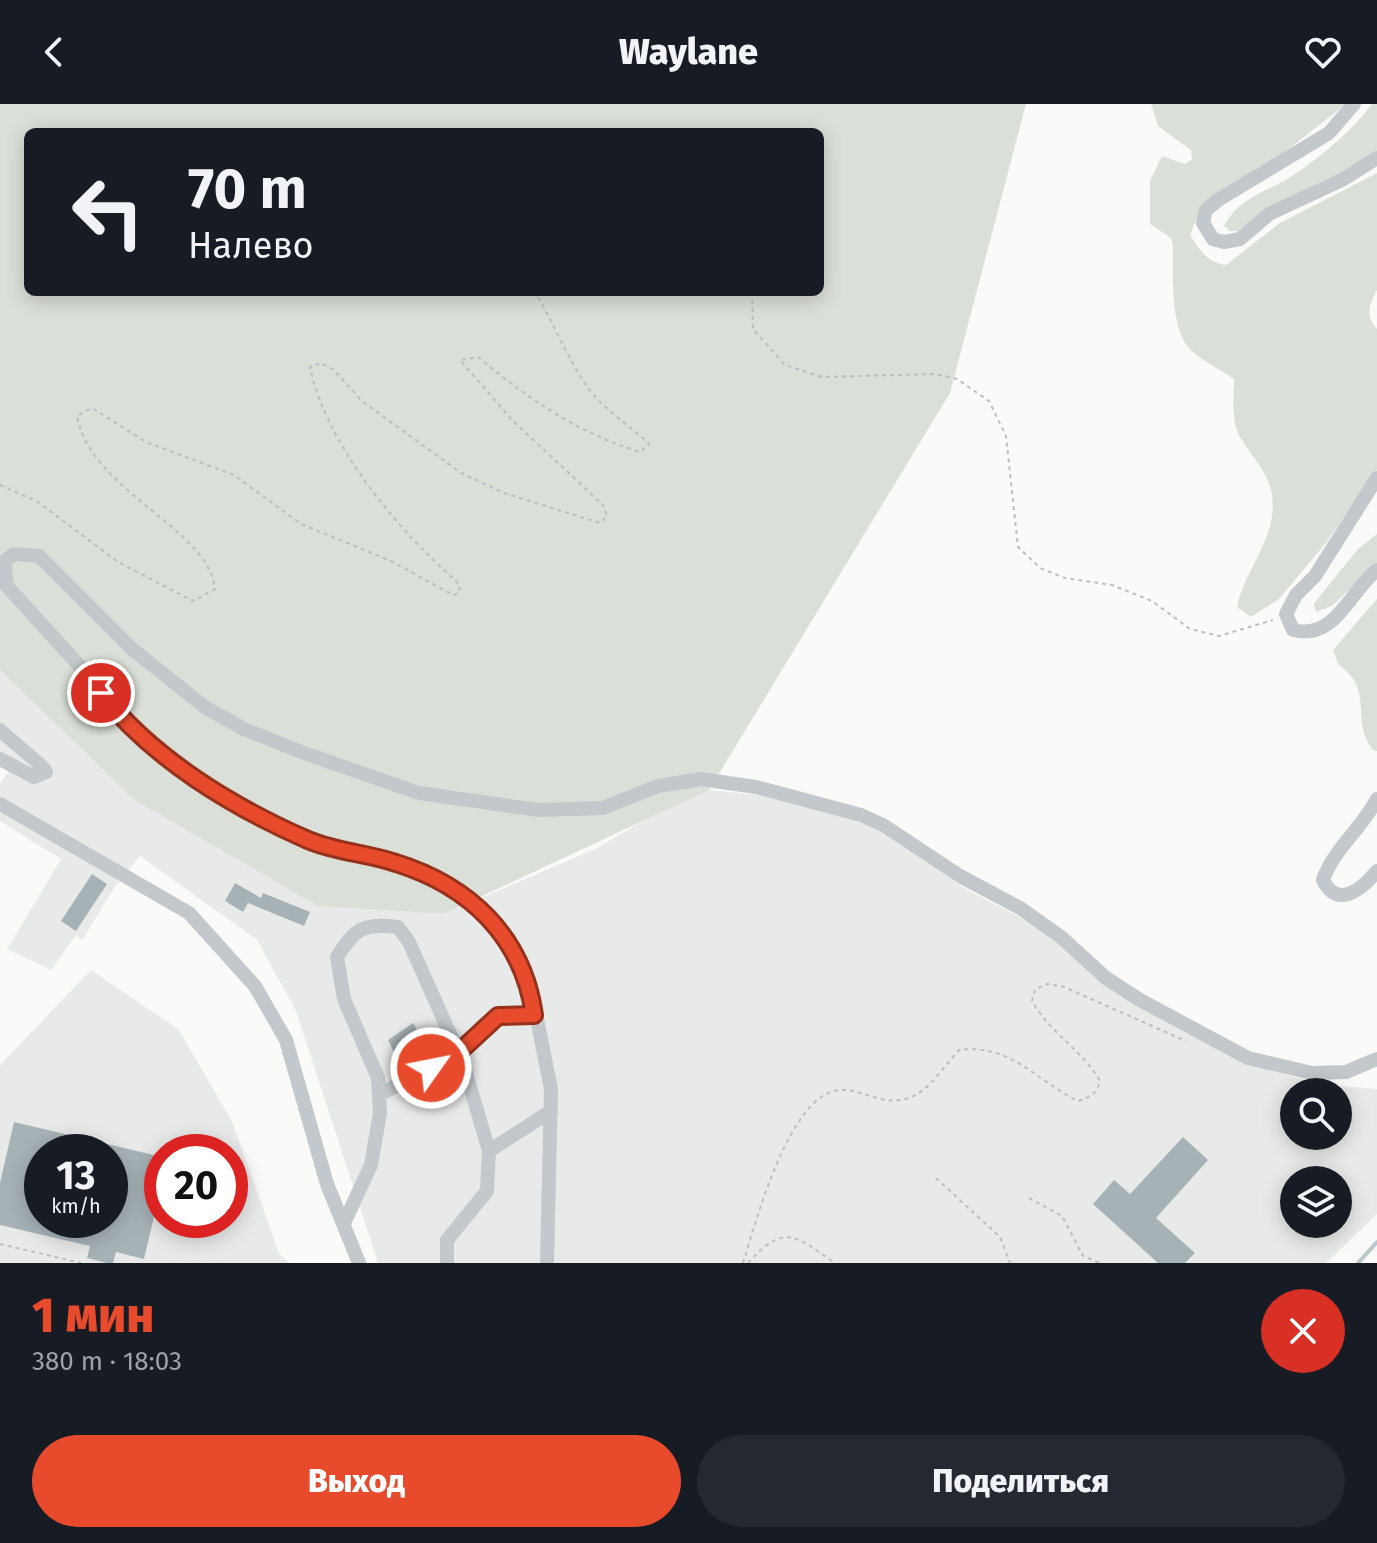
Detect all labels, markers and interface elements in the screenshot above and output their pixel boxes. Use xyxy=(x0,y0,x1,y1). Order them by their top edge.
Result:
icon: back xyxy=(32,30,76,74)
text: Waylane xyxy=(619,30,758,74)
icon: heart xyxy=(1301,30,1345,74)
text: 70 m xyxy=(188,156,307,223)
icon: left xyxy=(56,160,160,264)
text: Налево xyxy=(188,224,314,268)
pin xyxy=(67,659,135,727)
icon: arrive xyxy=(79,671,123,715)
position arrow xyxy=(389,1026,473,1110)
map controls xyxy=(1280,1078,1352,1238)
button: search xyxy=(1280,1078,1352,1150)
speed limit sign: 20 xyxy=(144,1134,248,1238)
text: 13 xyxy=(56,1152,96,1200)
button: layers xyxy=(1280,1166,1352,1238)
text: km/h xyxy=(51,1194,101,1218)
text: 1 мин xyxy=(32,1287,154,1345)
button: close xyxy=(1261,1289,1345,1373)
text: 380 m · 18:03 xyxy=(32,1346,182,1377)
button: Выход xyxy=(32,1435,681,1527)
button: Поделиться xyxy=(697,1435,1345,1527)

